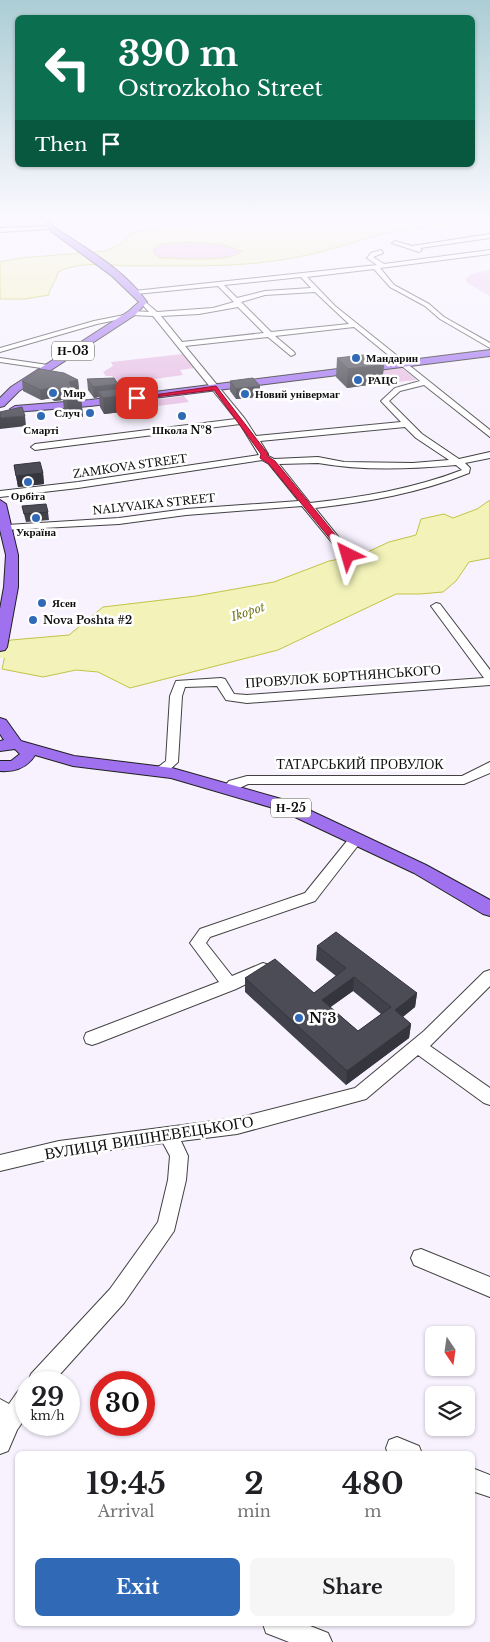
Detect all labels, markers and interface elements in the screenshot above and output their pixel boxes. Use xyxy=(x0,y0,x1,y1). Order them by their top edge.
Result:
text: 390 m xyxy=(118,32,238,75)
icon: left xyxy=(35,35,100,100)
text: Ostrozkoho Street xyxy=(118,75,323,102)
icon: arrive xyxy=(97,130,125,158)
text: Then xyxy=(35,133,87,156)
road number: Н-03 xyxy=(52,342,94,361)
place label: Мандарин xyxy=(366,351,419,365)
marker: Мандарин xyxy=(350,352,362,364)
place label: РАЦС xyxy=(368,373,398,387)
marker: РАЦС xyxy=(352,374,364,386)
pin xyxy=(116,377,158,419)
icon: arrive xyxy=(123,384,151,412)
place label: Мир xyxy=(63,386,86,400)
marker: Мир xyxy=(47,387,59,399)
place label: Новий універмаг xyxy=(255,387,340,401)
marker: Новий універмаг xyxy=(239,388,251,400)
place label: Случ xyxy=(54,406,80,420)
marker: Случ xyxy=(84,407,96,419)
marker: Смарті xyxy=(35,410,47,422)
marker: Школа №8 xyxy=(176,410,188,422)
place label: Смарті xyxy=(23,423,59,437)
place label: Школа №8 xyxy=(152,423,212,437)
street label: ZAMKOVA STREET xyxy=(72,451,188,481)
marker: Орбіта xyxy=(22,476,34,488)
place label: Орбіта xyxy=(11,489,46,503)
street label: NALYVAIKA STREET xyxy=(92,491,216,517)
marker: Україна xyxy=(30,512,42,524)
place label: Україна xyxy=(16,525,57,539)
position arrow xyxy=(321,528,373,580)
place label: Ясен xyxy=(52,596,77,610)
marker: Ясен xyxy=(36,597,48,609)
water label: Ikopot xyxy=(228,599,267,624)
place label: Nova Poshta #2 xyxy=(43,613,132,627)
marker: Nova Poshta #2 xyxy=(27,614,39,626)
street label: ПРОВУЛОК БОРТНЯНСЬКОГО xyxy=(245,660,441,692)
street label: ТАТАРСЬКИЙ ПРОВУЛОК xyxy=(276,755,444,773)
road number: Н-25 xyxy=(271,798,311,818)
place label: №3 xyxy=(309,1009,337,1027)
marker: №3 xyxy=(293,1012,305,1024)
street label: ВУЛИЦЯ ВИШНЕВЕЦЬКОГО xyxy=(43,1111,255,1163)
north arrow xyxy=(425,1326,475,1376)
map controls xyxy=(425,1326,475,1436)
speed limit sign: 30 xyxy=(90,1371,155,1436)
text: 29 xyxy=(31,1382,64,1413)
button: layers xyxy=(425,1386,475,1436)
text: km/h xyxy=(30,1408,65,1423)
text: 19:45 xyxy=(86,1465,166,1502)
text: 2 xyxy=(244,1465,264,1502)
text: 480 xyxy=(342,1465,404,1502)
text: Arrival xyxy=(98,1501,154,1521)
text: min xyxy=(237,1501,271,1521)
text: m xyxy=(364,1501,381,1521)
button: Exit xyxy=(35,1558,240,1616)
button: Share xyxy=(250,1558,455,1616)

